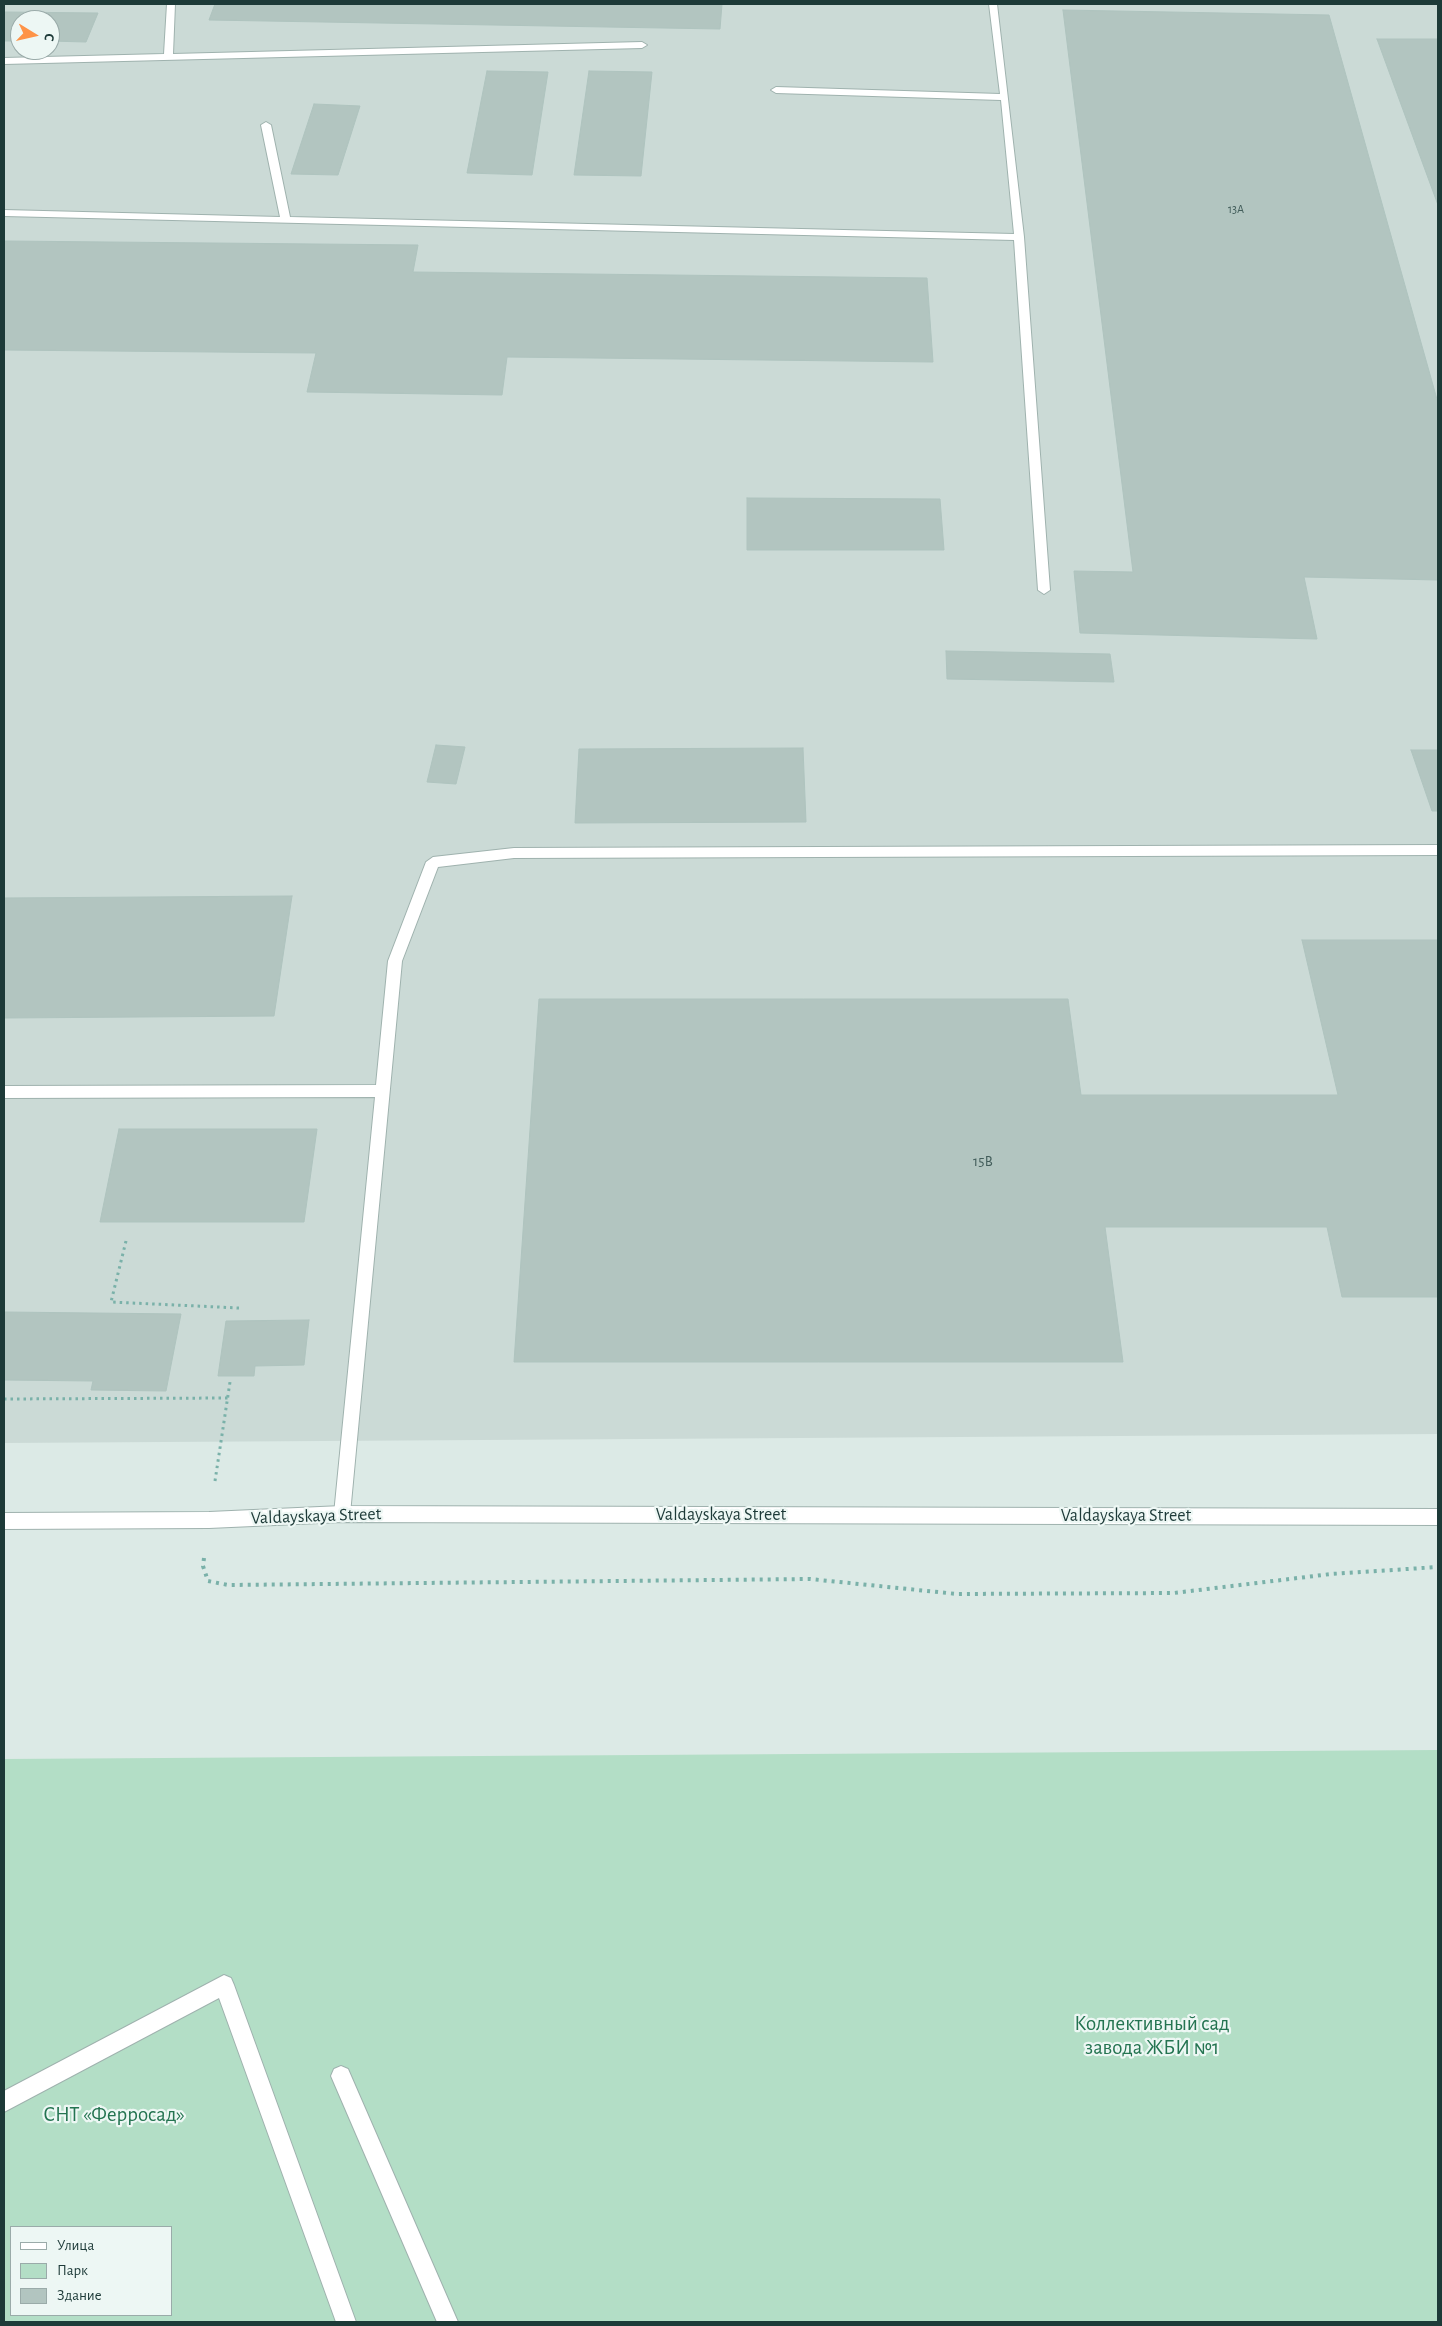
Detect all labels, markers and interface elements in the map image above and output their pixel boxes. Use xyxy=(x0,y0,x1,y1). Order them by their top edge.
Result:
north arrow xyxy=(10,10,60,60)
text: С xyxy=(41,32,56,42)
house number: 13А xyxy=(1228,202,1244,216)
house number: 15В xyxy=(973,1152,993,1170)
street label: Valdayskaya Street xyxy=(250,1503,382,1529)
street label: Valdayskaya Street xyxy=(656,1504,786,1526)
street label: Valdayskaya Street xyxy=(1061,1505,1191,1527)
park label: Коллективный сад завода ЖБИ №1 xyxy=(1074,2011,1230,2061)
park label: СНТ «Ферросад» xyxy=(43,2102,185,2128)
legend xyxy=(10,2226,172,2316)
text: Улица xyxy=(57,2238,94,2253)
text: Парк xyxy=(57,2263,88,2278)
text: Здание xyxy=(57,2288,102,2303)

